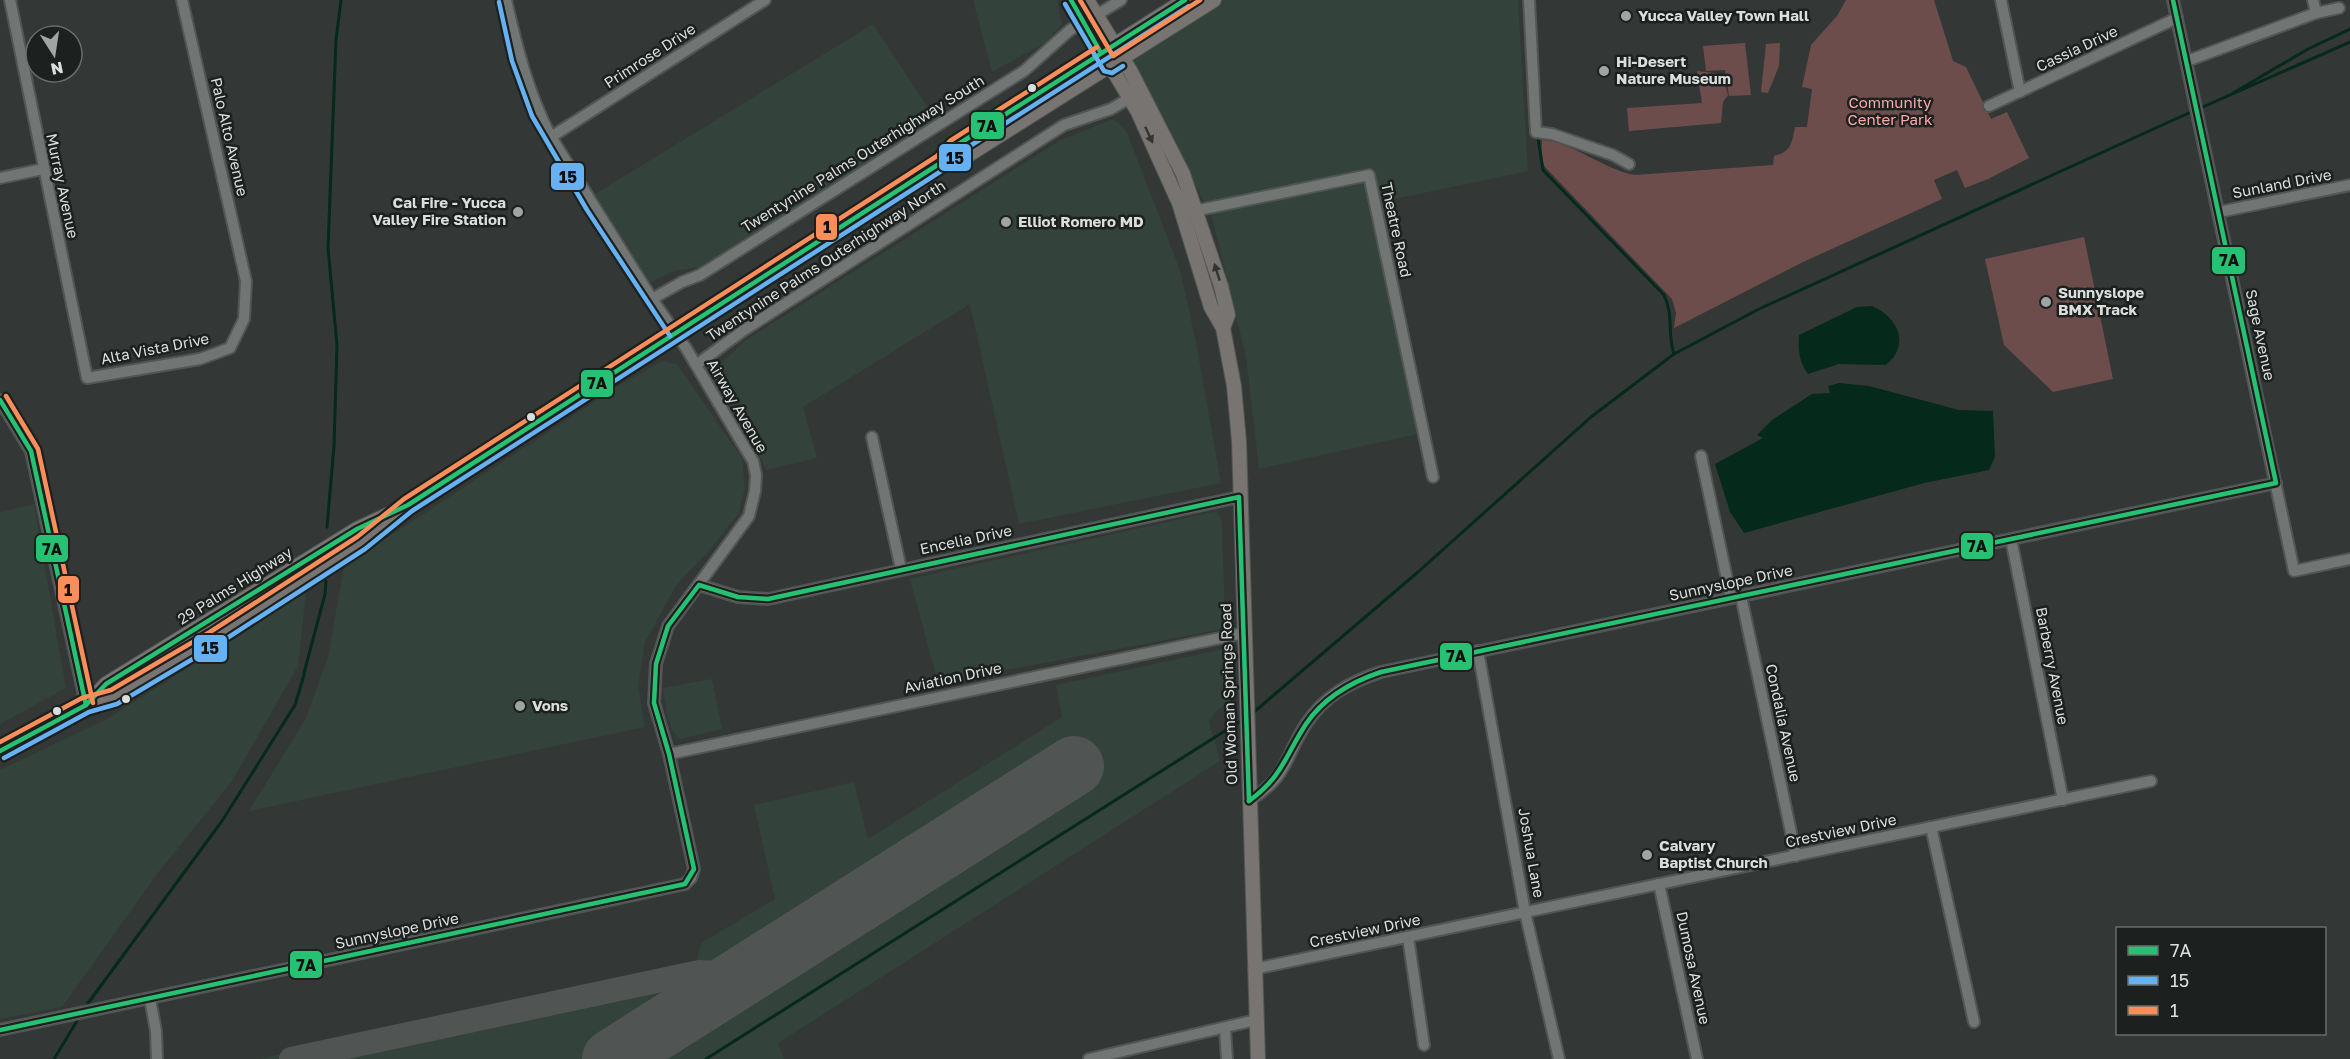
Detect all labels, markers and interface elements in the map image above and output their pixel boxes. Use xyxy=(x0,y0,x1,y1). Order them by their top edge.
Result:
place label: Yucca Valley Town Hall xyxy=(1638,6,1809,24)
marker: Yucca Valley Town Hall xyxy=(1619,9,1633,23)
street label: Primrose Drive xyxy=(600,19,699,91)
street label: Cassia Drive xyxy=(2033,21,2121,75)
north arrow xyxy=(24,24,84,84)
place label: Hi-Desert Nature Museum xyxy=(1616,52,1731,87)
text: N xyxy=(49,58,65,80)
marker: Hi-Desert Nature Museum xyxy=(1597,64,1611,78)
street label: Twentynine Palms Outerhighway South xyxy=(738,71,987,236)
street label: Palo Alto Avenue xyxy=(208,76,252,198)
unlabelled marker xyxy=(1026,82,1038,94)
park label: Community Center Park xyxy=(1848,93,1933,128)
line badge: 7A xyxy=(970,111,1005,140)
text: 7A xyxy=(977,116,998,136)
one-way arrow xyxy=(1144,126,1153,143)
street label: Murray Avenue xyxy=(43,132,83,240)
line badge: 15 xyxy=(938,143,972,172)
text: 15 xyxy=(946,148,964,168)
line badge: 15 xyxy=(550,162,585,191)
street label: Sunland Drive xyxy=(2231,165,2333,201)
text: 15 xyxy=(559,167,577,187)
street label: Twentynine Palms Outerhighway North xyxy=(703,176,948,344)
street label: Theatre Road xyxy=(1378,181,1416,279)
place label: Cal Fire - Yucca Valley Fire Station xyxy=(372,193,506,228)
marker: Cal Fire - Yucca Valley Fire Station xyxy=(511,205,525,219)
place label: Elliot Romero MD xyxy=(1018,212,1144,230)
line badge: 1 xyxy=(815,213,838,241)
marker: Elliot Romero MD xyxy=(999,215,1013,229)
text: 1 xyxy=(823,217,831,237)
line badge: 7A xyxy=(2211,246,2246,275)
text: 7A xyxy=(2219,250,2240,270)
one-way arrow xyxy=(1212,263,1221,281)
place label: Sunnyslope BMX Track xyxy=(2058,283,2144,318)
street label: Sage Avenue xyxy=(2243,288,2279,382)
marker: Sunnyslope BMX Track xyxy=(2039,295,2053,309)
street label: Alta Vista Drive xyxy=(99,329,211,367)
street label: Airway Avenue xyxy=(704,355,772,456)
line badge: 7A xyxy=(580,369,614,398)
text: 7A xyxy=(587,373,608,393)
unlabelled marker xyxy=(525,411,537,423)
street label: Encelia Drive xyxy=(918,520,1014,558)
line badge: 7A xyxy=(1960,532,1994,560)
line badge: 7A xyxy=(35,534,69,563)
text: 7A xyxy=(1967,536,1988,556)
text: 7A xyxy=(42,539,63,559)
street label: 29 Palms Highway xyxy=(174,542,296,628)
street label: Sunnyslope Drive xyxy=(1667,560,1794,604)
line badge: 1 xyxy=(57,575,80,604)
text: 1 xyxy=(64,580,72,600)
street label: Old Woman Springs Road xyxy=(1216,603,1240,785)
street label: Barberry Avenue xyxy=(2033,605,2073,726)
line badge: 15 xyxy=(193,634,228,663)
text: 15 xyxy=(201,638,219,658)
line badge: 7A xyxy=(1439,642,1473,671)
text: 7A xyxy=(1446,646,1467,666)
street label: Aviation Drive xyxy=(902,658,1003,696)
street label: Condalia Avenue xyxy=(1763,662,1805,784)
unlabelled marker xyxy=(120,693,132,705)
place label: Vons xyxy=(532,696,568,714)
marker: Vons xyxy=(513,699,527,713)
unlabelled marker xyxy=(51,705,63,717)
street label: Joshua Lane xyxy=(1515,807,1549,899)
street label: Crestview Drive xyxy=(1784,809,1898,851)
place label: Calvary Baptist Church xyxy=(1659,836,1768,871)
marker: Calvary Baptist Church xyxy=(1640,848,1654,862)
street label: Sunnyslope Drive xyxy=(333,908,460,952)
street label: Crestview Drive xyxy=(1308,909,1422,951)
street label: Dumosa Avenue xyxy=(1673,910,1715,1026)
legend xyxy=(2116,927,2326,1035)
text: 7A xyxy=(2170,939,2192,961)
line badge: 7A xyxy=(289,950,323,979)
text: 7A xyxy=(296,955,317,975)
text: 15 xyxy=(2170,969,2189,991)
text: 1 xyxy=(2170,999,2179,1021)

